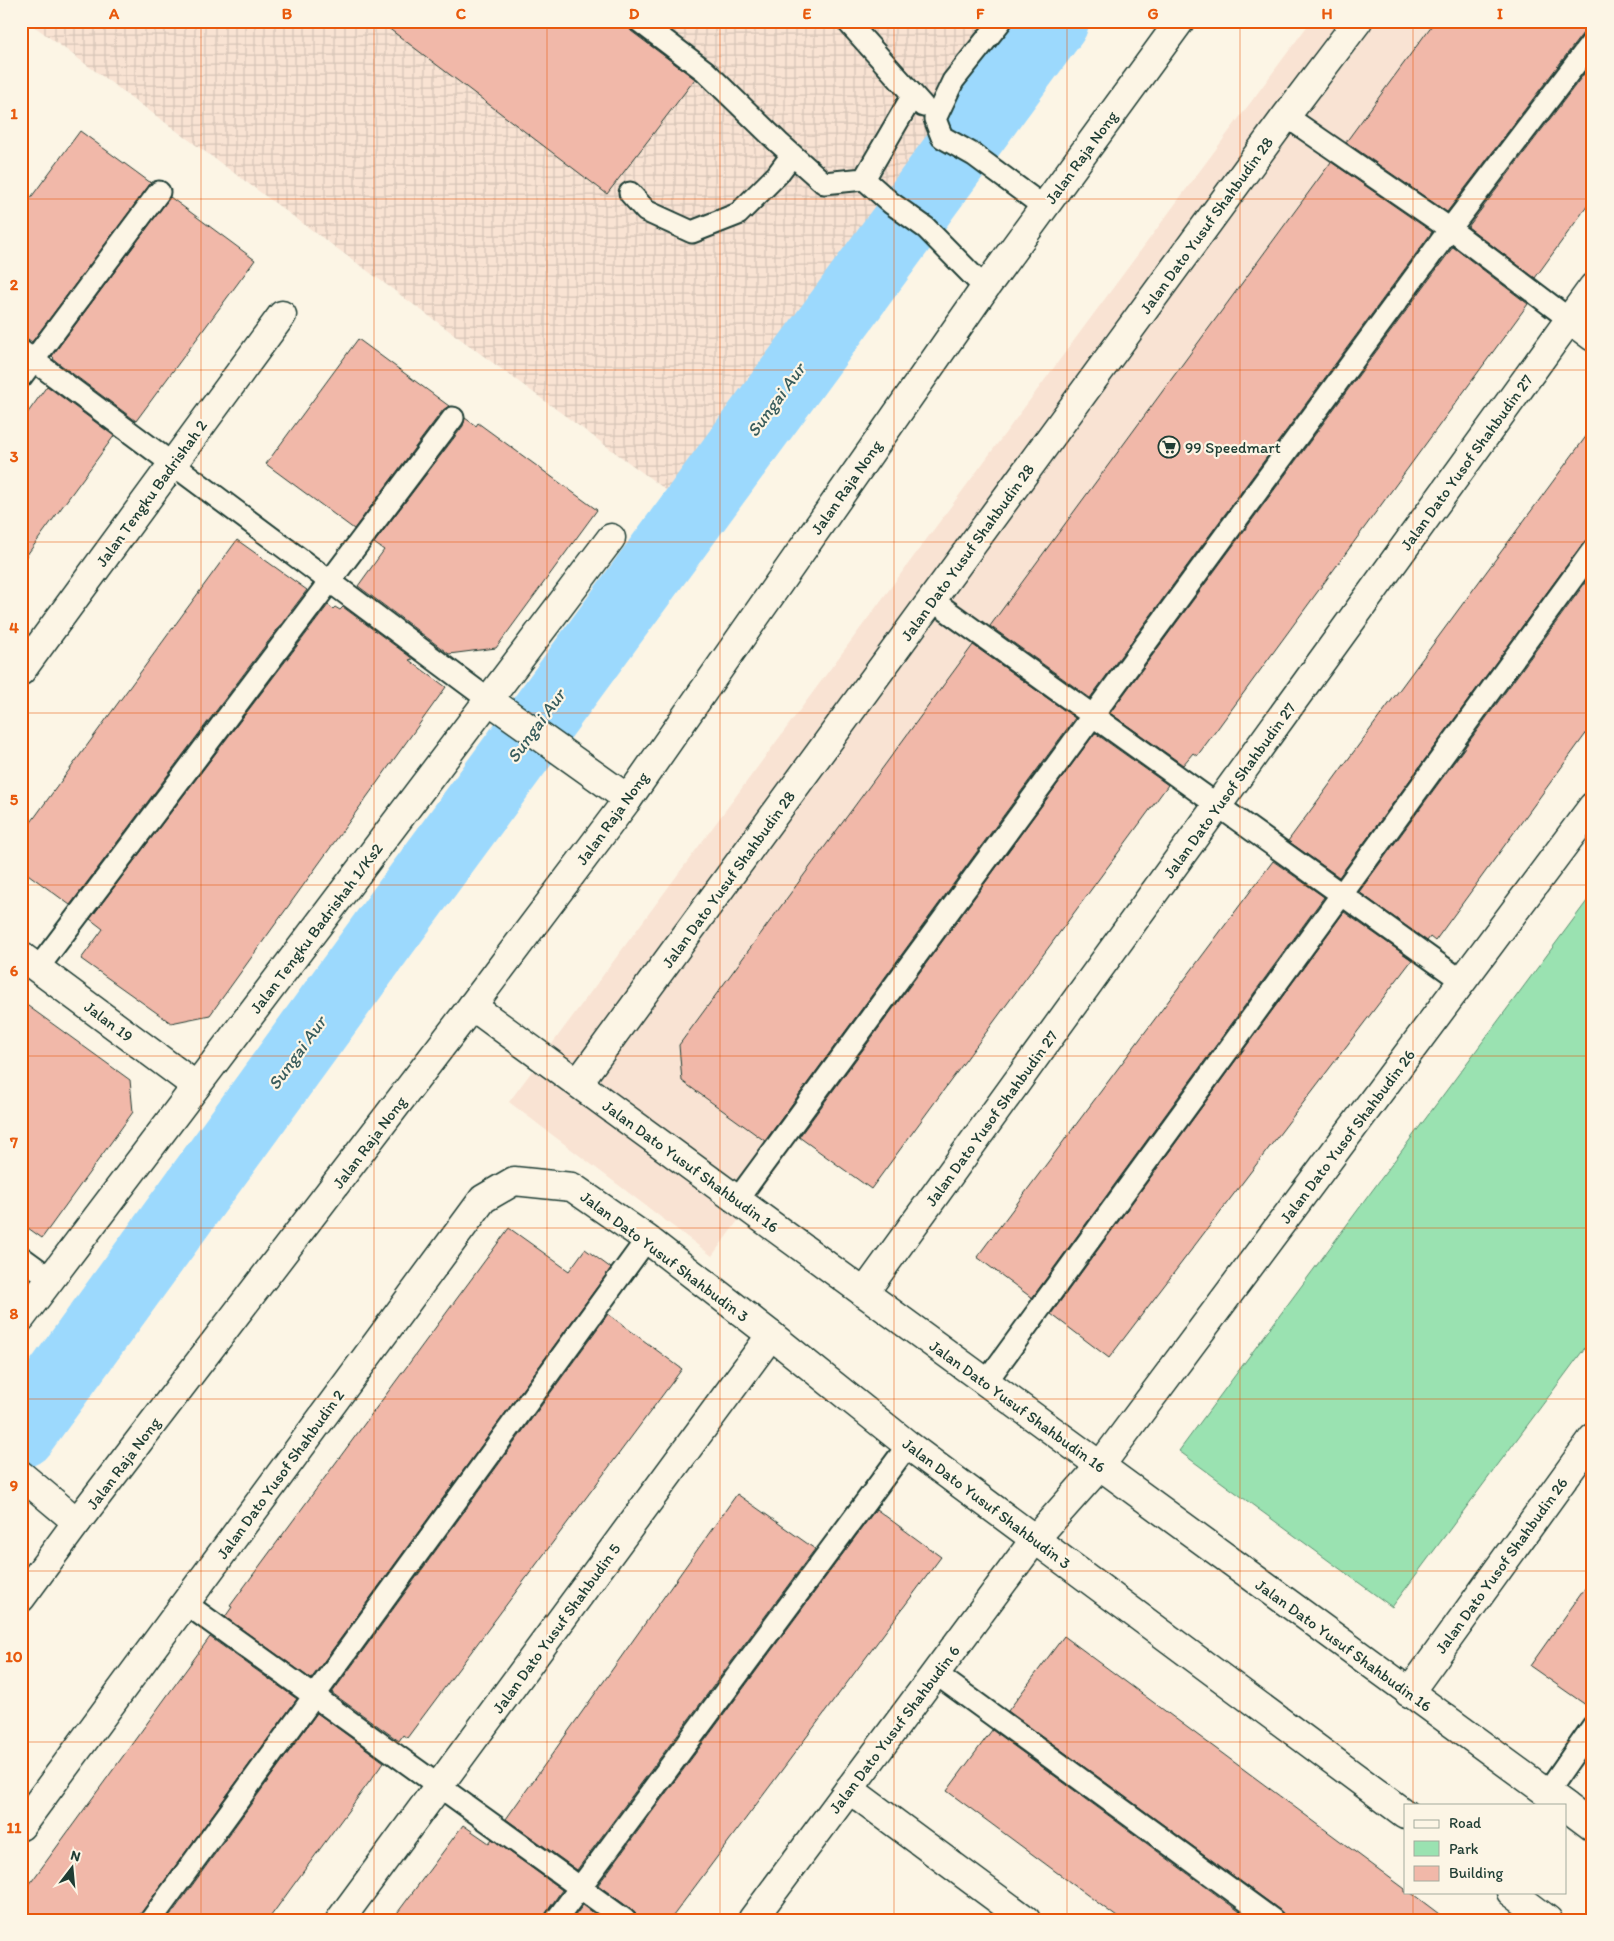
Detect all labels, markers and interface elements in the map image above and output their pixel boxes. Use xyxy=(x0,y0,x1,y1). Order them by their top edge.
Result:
text: A xyxy=(108,4,120,23)
text: B xyxy=(282,4,293,23)
text: C xyxy=(456,4,467,23)
text: D xyxy=(629,4,640,23)
text: E xyxy=(803,4,812,23)
text: F xyxy=(976,4,985,23)
text: G xyxy=(1147,4,1159,23)
text: H xyxy=(1321,4,1333,23)
text: I xyxy=(1497,4,1503,23)
text: 1 xyxy=(10,104,18,123)
street label: Jalan Raja Nong xyxy=(1041,106,1122,208)
street label: Jalan Dato Yusuf Shahbudin 28 xyxy=(1136,133,1277,318)
text: 2 xyxy=(10,275,19,294)
water label: Sungai Aur xyxy=(742,358,811,441)
street label: Jalan Dato Yusof Shahbudin 27 xyxy=(1396,371,1537,554)
street label: Jalan Tengku Badrishah 2 xyxy=(92,416,211,570)
supermarket icon: 99 Speedmart xyxy=(1157,435,1181,459)
street label: Jalan Raja Nong xyxy=(807,436,886,538)
place label: 99 Speedmart xyxy=(1185,438,1281,457)
text: 3 xyxy=(10,447,19,466)
street label: Jalan Dato Yusuf Shahbudin 28 xyxy=(897,460,1038,645)
text: 4 xyxy=(9,618,19,637)
water label: Sungai Aur xyxy=(502,684,571,767)
street label: Jalan Dato Yusof Shahbudin 27 xyxy=(1159,699,1300,882)
street label: Jalan Raja Nong xyxy=(572,767,653,869)
street label: Jalan Dato Yusuf Shahbudin 28 xyxy=(658,787,799,972)
text: 5 xyxy=(10,790,19,809)
street label: Jalan Tengku Badrishah 1/Ks2 xyxy=(246,839,387,1017)
text: 6 xyxy=(10,961,19,980)
street label: Jalan 19 xyxy=(81,997,137,1046)
water label: Sungai Aur xyxy=(263,1011,332,1094)
street label: Jalan Dato Yusof Shahbudin 27 xyxy=(921,1027,1062,1210)
street label: Jalan Dato Yusof Shahbudin 26 xyxy=(1276,1045,1419,1227)
street label: Jalan Raja Nong xyxy=(329,1092,411,1192)
street label: Jalan Dato Yusuf Shahbudin 16 xyxy=(599,1096,782,1237)
text: 7 xyxy=(9,1133,18,1152)
street label: Jalan Dato Yusuf Shahbudin 3 xyxy=(577,1187,753,1326)
text: 8 xyxy=(10,1304,19,1323)
street label: Jalan Dato Yusuf Shahbudin 16 xyxy=(926,1336,1109,1477)
street label: Jalan Dato Yusof Shahbudin 2 xyxy=(213,1385,349,1563)
street label: Jalan Raja Nong xyxy=(83,1413,165,1513)
street label: Jalan Dato Yusuf Shahbudin 3 xyxy=(899,1434,1075,1573)
street label: Jalan Dato Yusof Shahbudin 26 xyxy=(1431,1474,1572,1657)
text: 9 xyxy=(10,1476,18,1495)
street label: Jalan Dato Yusuf Shahbudin 5 xyxy=(488,1540,624,1717)
street label: Jalan Dato Yusuf Shahbudin 16 xyxy=(1252,1575,1435,1716)
street label: Jalan Dato Yusuf Shahbudin 6 xyxy=(825,1642,964,1817)
text: 10 xyxy=(5,1647,23,1666)
legend xyxy=(1404,1804,1566,1894)
text: Road xyxy=(1449,1814,1482,1832)
text: 11 xyxy=(7,1818,22,1837)
text: Park xyxy=(1449,1840,1479,1858)
north arrow xyxy=(48,1844,98,1894)
text: N xyxy=(69,1847,82,1865)
text: Building xyxy=(1449,1864,1503,1882)

